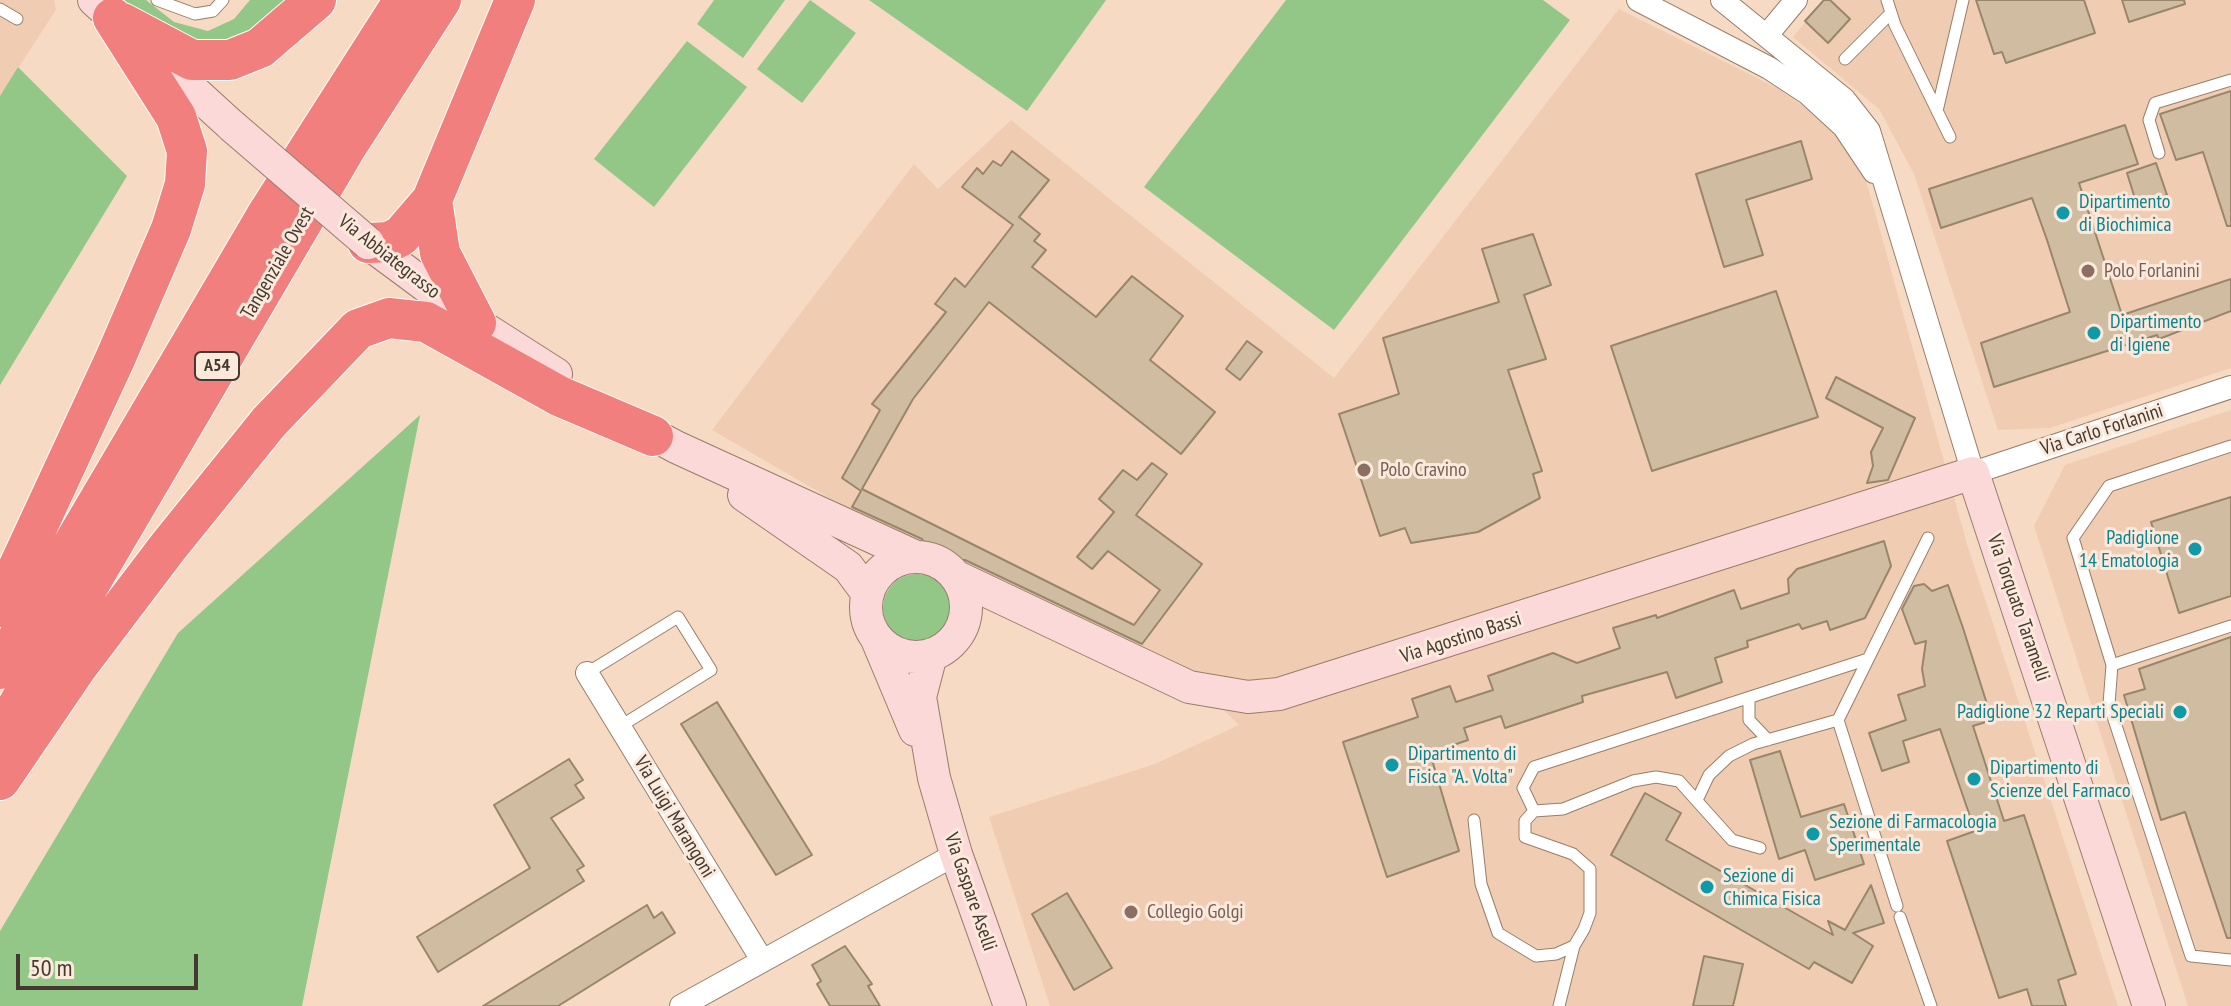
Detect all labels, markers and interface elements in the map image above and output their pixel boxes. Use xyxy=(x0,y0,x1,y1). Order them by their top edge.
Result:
place label: Dipartimento di Biochimica xyxy=(2079,190,2171,237)
street label: Tangenziale Ovest xyxy=(236,203,320,323)
marker: Dipartimento di Biochimica xyxy=(2054,204,2072,222)
street label: Via Abbiategrasso xyxy=(333,210,445,304)
place label: Polo Forlanini xyxy=(2104,259,2200,283)
marker: Polo Forlanini xyxy=(2079,262,2097,280)
place label: Dipartimento di Igiene xyxy=(2110,310,2201,357)
marker: Dipartimento di Igiene xyxy=(2085,324,2103,342)
road number: A54 xyxy=(195,352,239,380)
street label: Via Carlo Forlanini xyxy=(2038,399,2166,461)
place label: Polo Cravino xyxy=(1380,458,1467,482)
marker: Polo Cravino xyxy=(1355,461,1373,479)
place label: Padiglione 14 Ematologia xyxy=(2079,526,2179,573)
street label: Via Torquato Taramelli xyxy=(1982,531,2054,685)
marker: Padiglione 14 Ematologia xyxy=(2186,540,2204,558)
street label: Via Agostino Bassi xyxy=(1397,607,1525,669)
place label: Padiglione 32 Reparti Speciali xyxy=(1957,700,2164,724)
marker: Padiglione 32 Reparti Speciali xyxy=(2171,703,2189,721)
place label: Dipartimento di Fisica "A. Volta" xyxy=(1408,742,1517,789)
street label: Via Luigi Marangoni xyxy=(628,752,720,882)
marker: Dipartimento di Fisica "A. Volta" xyxy=(1383,756,1401,774)
place label: Dipartimento di Scienze del Farmaco xyxy=(1990,756,2131,803)
marker: Dipartimento di Scienze del Farmaco xyxy=(1965,770,1983,788)
place label: Sezione di Farmacologia Sperimentale xyxy=(1829,810,1997,857)
marker: Sezione di Farmacologia Sperimentale xyxy=(1804,825,1822,843)
street label: Via Gaspare Aselli xyxy=(939,830,1001,954)
place label: Sezione di Chimica Fisica xyxy=(1723,864,1821,911)
marker: Sezione di Chimica Fisica xyxy=(1698,878,1716,896)
place label: Collegio Golgi xyxy=(1147,900,1244,924)
marker: Collegio Golgi xyxy=(1122,903,1140,921)
scale bar xyxy=(20,938,202,988)
text: 50 m xyxy=(30,952,72,983)

